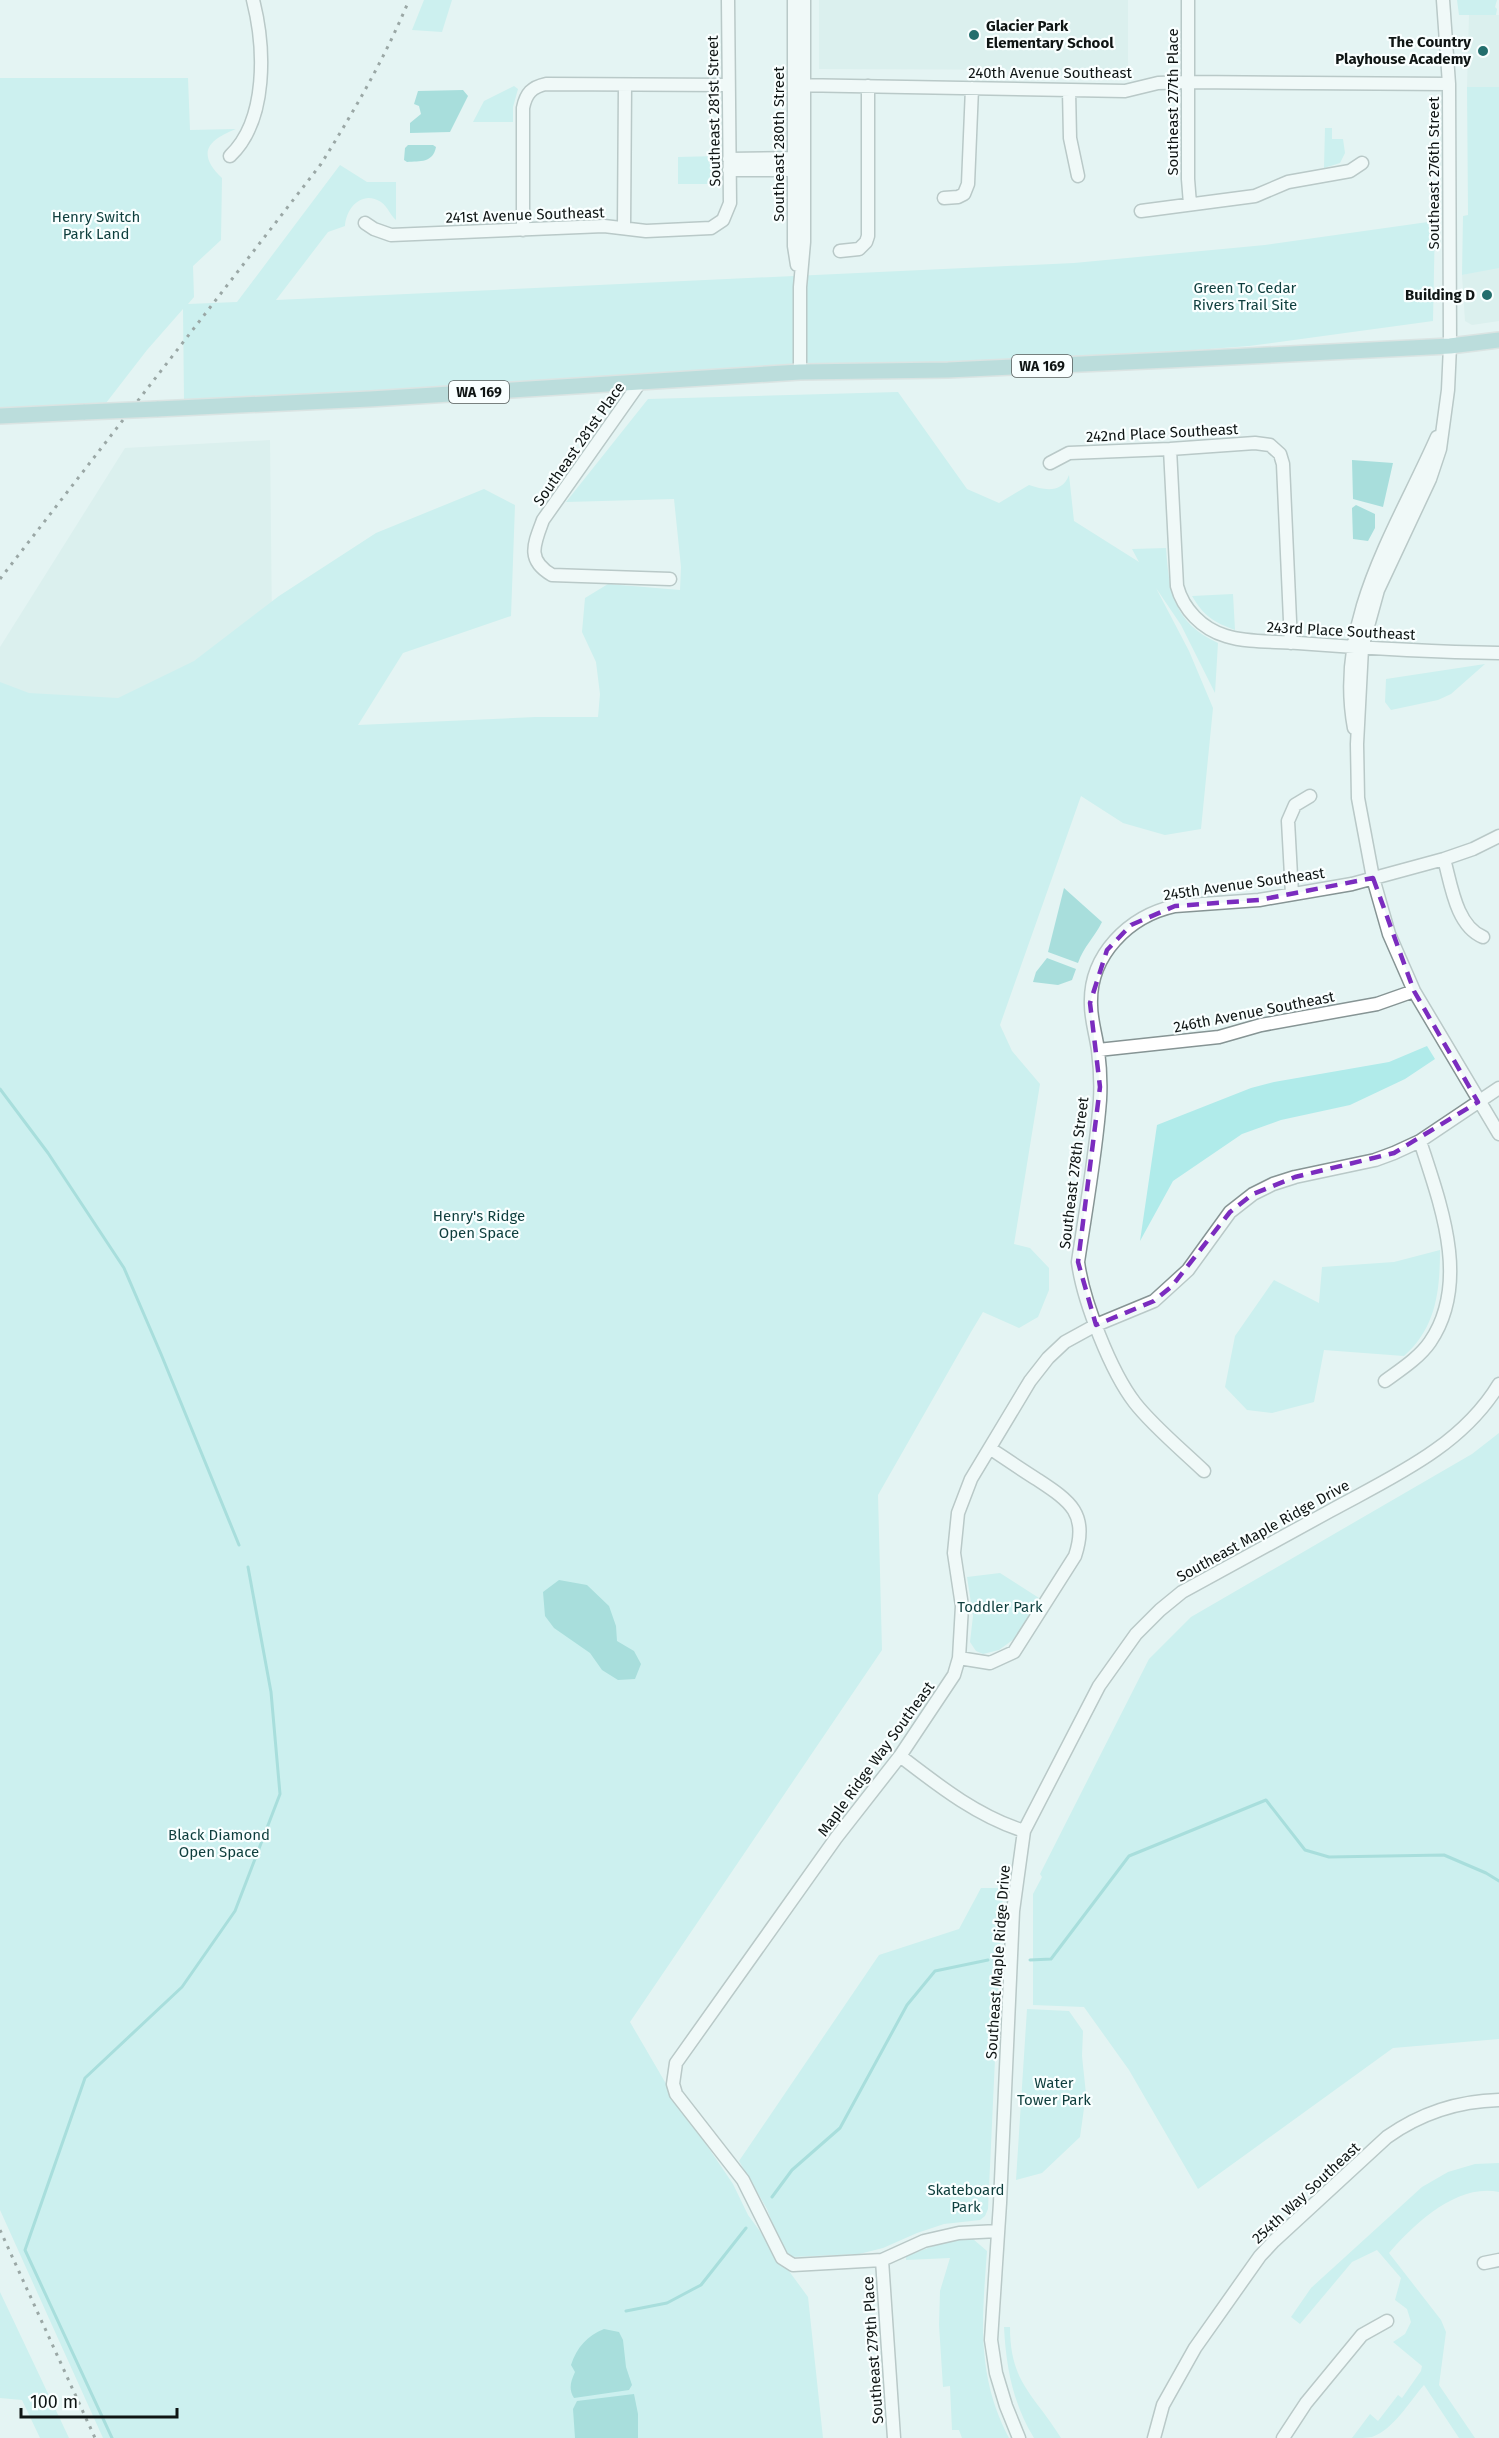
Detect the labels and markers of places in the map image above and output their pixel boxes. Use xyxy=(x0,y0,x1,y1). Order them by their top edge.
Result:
place label: Glacier Park Elementary School xyxy=(986,17,1114,52)
marker: Glacier Park Elementary School xyxy=(967,28,981,42)
place label: The Country Playhouse Academy xyxy=(1335,33,1471,68)
marker: The Country Playhouse Academy xyxy=(1476,44,1490,58)
place label: Building D xyxy=(1405,286,1475,304)
marker: Building D xyxy=(1480,288,1494,302)

